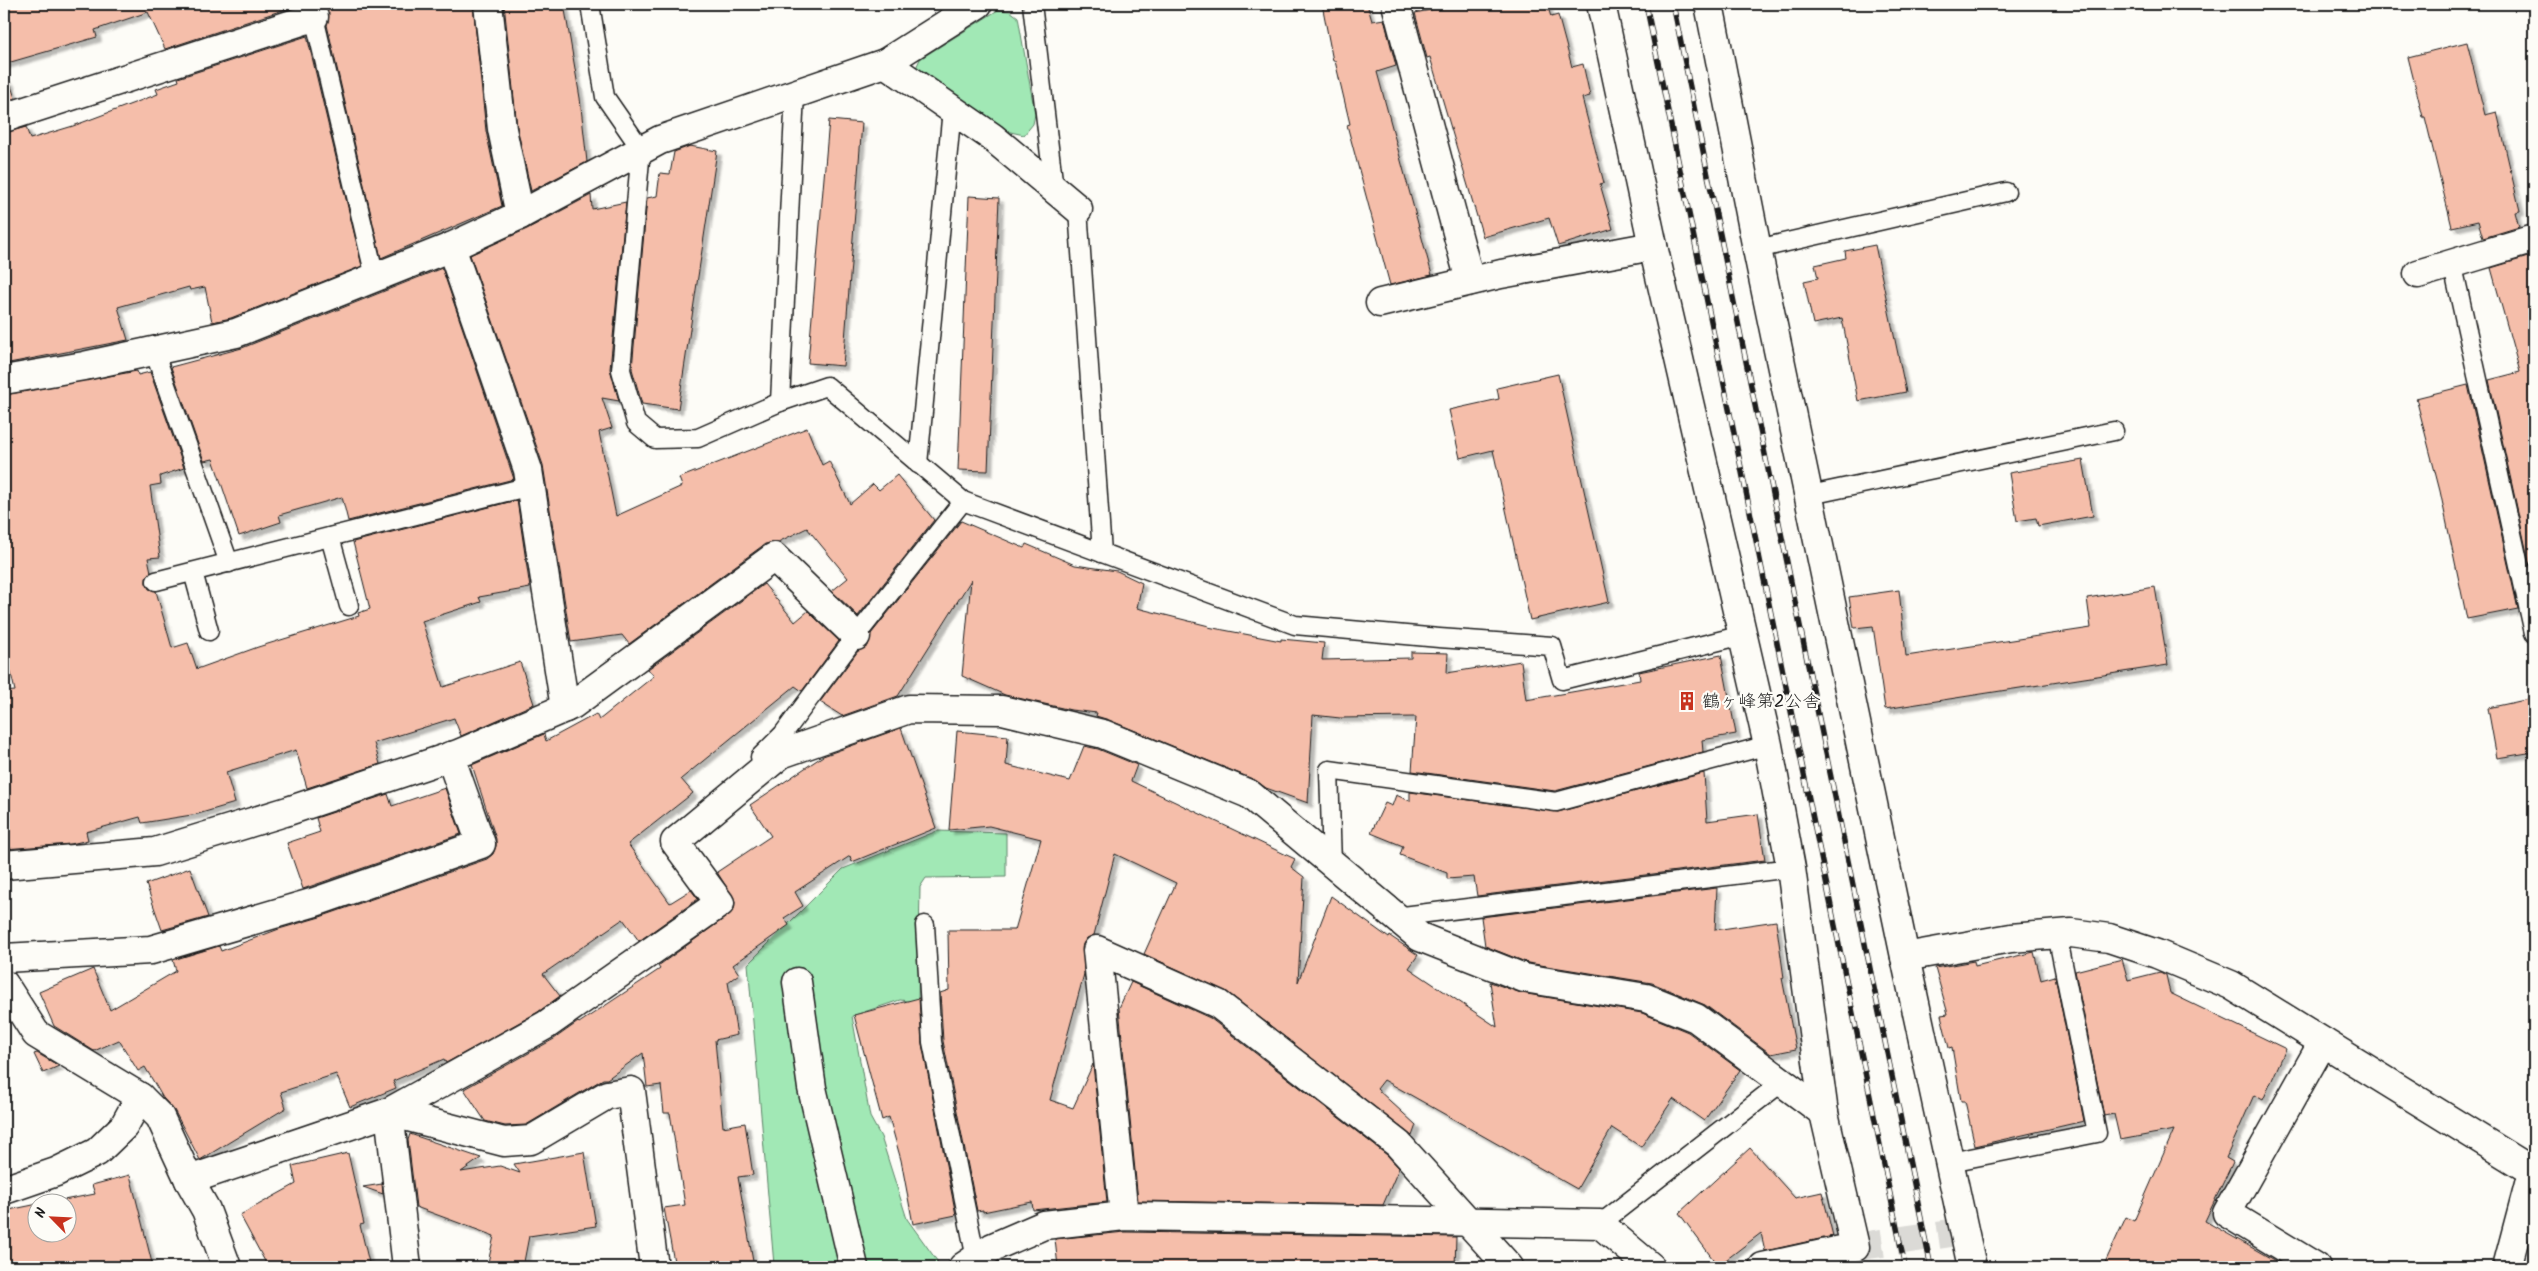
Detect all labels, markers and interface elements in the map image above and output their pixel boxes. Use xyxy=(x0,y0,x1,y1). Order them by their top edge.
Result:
place label: 鶴ヶ峰第2公舎 xyxy=(1702,688,1820,717)
building icon: 鶴ヶ峰第2公舎 xyxy=(1676,690,1698,712)
north arrow xyxy=(28,1194,78,1244)
text: N xyxy=(29,1204,53,1222)

